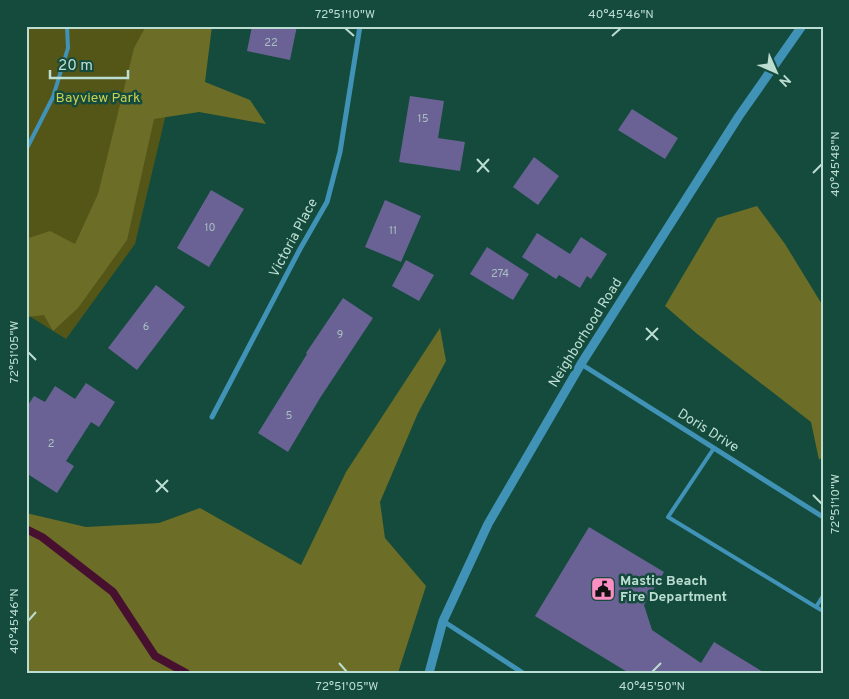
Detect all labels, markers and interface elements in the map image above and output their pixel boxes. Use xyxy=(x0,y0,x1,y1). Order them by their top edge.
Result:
text: 72°51'10"W xyxy=(315,7,375,23)
text: 40°45'46"N xyxy=(588,7,654,23)
house number: 22 xyxy=(264,36,278,50)
scale bar xyxy=(50,48,128,80)
north arrow xyxy=(752,48,802,98)
text: 20 m xyxy=(58,57,93,76)
text: N xyxy=(775,71,794,90)
park label: Bayview Park xyxy=(56,90,140,107)
house number: 15 xyxy=(418,112,429,126)
text: 40°45'48"N xyxy=(828,131,844,197)
street label: Victoria Place xyxy=(266,196,322,280)
house number: 10 xyxy=(204,221,216,235)
house number: 11 xyxy=(389,224,397,238)
house number: 274 xyxy=(491,267,509,281)
street label: Neighborhood Road xyxy=(545,275,627,391)
house number: 6 xyxy=(143,320,149,334)
text: 72°51'05"W xyxy=(7,321,23,383)
house number: 9 xyxy=(337,328,343,342)
street label: Doris Drive xyxy=(674,405,742,457)
house number: 5 xyxy=(286,409,293,423)
house number: 2 xyxy=(48,437,54,451)
text: 72°51'10"W xyxy=(828,474,844,534)
place label: Mastic Beach Fire Department xyxy=(620,573,727,606)
public building icon: Mastic Beach Fire Department xyxy=(590,576,616,602)
text: 40°45'46"N xyxy=(7,588,23,654)
text: 72°51'05"W xyxy=(316,679,378,695)
text: 40°45'50"N xyxy=(619,679,685,695)

